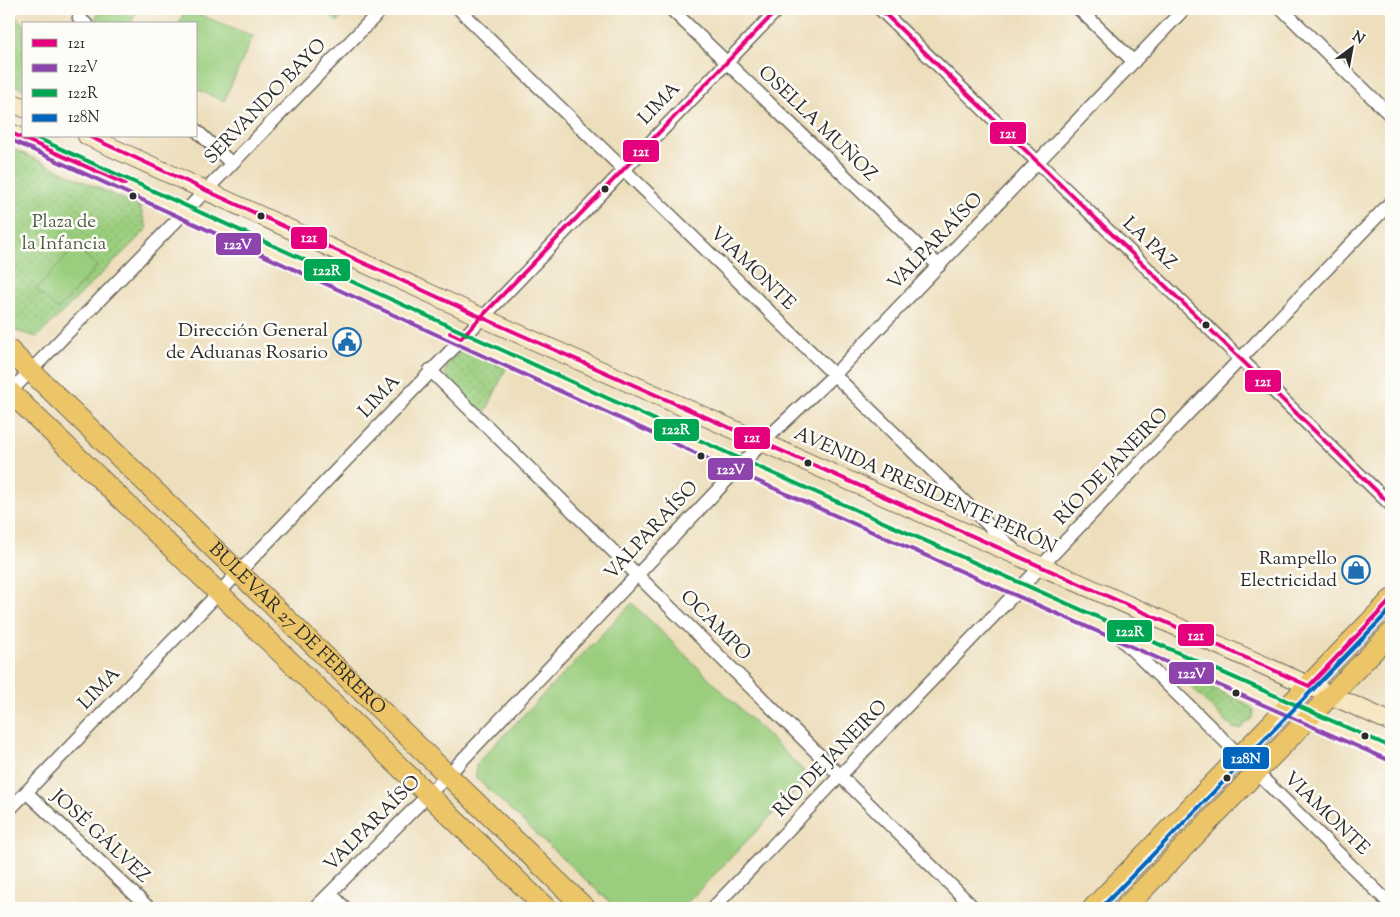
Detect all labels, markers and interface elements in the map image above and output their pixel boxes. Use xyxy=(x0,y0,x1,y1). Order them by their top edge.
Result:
legend xyxy=(22,22,198,138)
north arrow xyxy=(1328,22,1378,72)
text: N xyxy=(1348,27,1368,50)
street label: SERVANDO BAYO xyxy=(199,33,333,171)
text: 121 xyxy=(68,34,85,55)
text: 122V xyxy=(68,58,98,79)
street label: OSELLA MUÑOZ xyxy=(751,60,883,188)
street label: LIMA xyxy=(633,76,688,132)
text: 122R xyxy=(68,84,98,105)
text: 128N xyxy=(68,108,99,129)
line badge: 121 xyxy=(989,121,1027,145)
text: 121 xyxy=(1000,125,1016,145)
line badge: 121 xyxy=(622,139,660,163)
text: 121 xyxy=(633,143,649,163)
unlabelled marker xyxy=(600,184,610,194)
street label: VALPARAÍSO xyxy=(882,187,990,297)
unlabelled marker xyxy=(128,191,138,201)
park label: Plaza de la Infancia xyxy=(22,209,107,258)
unlabelled marker xyxy=(256,211,266,221)
street label: LA PAZ xyxy=(1116,211,1182,277)
street label: VIAMONTE xyxy=(703,221,801,317)
line badge: 121 xyxy=(290,226,328,250)
text: 121 xyxy=(301,229,317,249)
line badge: 122V xyxy=(215,232,262,256)
text: 122V xyxy=(224,236,253,256)
line badge: 122R xyxy=(303,258,351,282)
text: 122R xyxy=(313,262,342,282)
place label: Dirección General de Aduanas Rosario xyxy=(166,318,328,367)
unlabelled marker xyxy=(1201,320,1211,330)
public building icon: Dirección General de Aduanas Rosario xyxy=(332,327,362,357)
street label: LIMA xyxy=(353,369,408,425)
line badge: 121 xyxy=(1244,369,1282,393)
text: 121 xyxy=(1255,373,1271,393)
street label: RÍO DE JANEIRO xyxy=(1049,402,1175,532)
line badge: 122R xyxy=(653,418,700,442)
text: 122R xyxy=(662,421,691,441)
street label: AVENIDA PRESIDENTE PERÓN xyxy=(789,421,1061,561)
line badge: 121 xyxy=(733,426,771,450)
text: 121 xyxy=(744,429,760,449)
unlabelled marker xyxy=(696,451,706,461)
line badge: 122V xyxy=(707,457,754,481)
unlabelled marker xyxy=(803,458,813,468)
text: 122V xyxy=(717,461,746,481)
street label: VALPARAÍSO xyxy=(599,475,705,587)
street label: BULEVAR 27 DE FEBRERO xyxy=(202,537,392,721)
place label: Rampello Electricidad xyxy=(1240,546,1337,595)
shop icon: Rampello Electricidad xyxy=(1341,555,1371,585)
street label: OCAMPO xyxy=(673,584,757,668)
line badge: 122R xyxy=(1106,619,1153,643)
text: 122R xyxy=(1116,623,1145,643)
line badge: 121 xyxy=(1177,623,1215,647)
text: 121 xyxy=(1188,627,1204,647)
street label: LIMA xyxy=(73,661,128,717)
line badge: 122V xyxy=(1168,661,1215,685)
text: 122V xyxy=(1178,665,1207,685)
unlabelled marker xyxy=(1231,688,1241,698)
street label: RÍO DE JANEIRO xyxy=(768,694,894,824)
unlabelled marker xyxy=(1360,731,1370,741)
line badge: 128N xyxy=(1222,746,1270,770)
text: 128N xyxy=(1231,750,1261,770)
street label: VIAMONTE xyxy=(1277,766,1375,862)
street label: VALPARAÍSO xyxy=(319,770,427,878)
unlabelled marker xyxy=(1222,773,1232,783)
street label: JOSÉ GÁLVEZ xyxy=(44,783,156,890)

